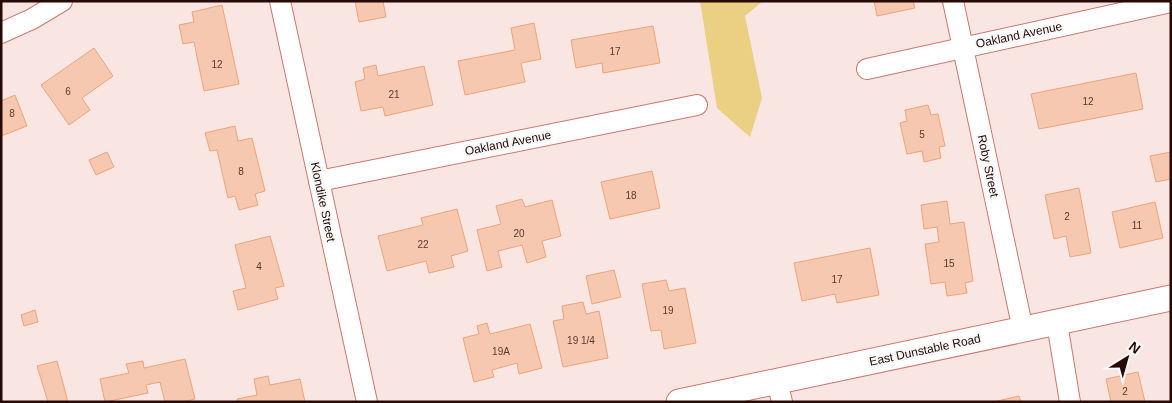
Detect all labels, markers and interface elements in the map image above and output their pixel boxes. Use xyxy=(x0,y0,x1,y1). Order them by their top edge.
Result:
street label: Oakland Avenue xyxy=(975,19,1064,51)
house number: 17 xyxy=(609,46,621,57)
house number: 12 xyxy=(211,59,223,70)
house number: 6 xyxy=(65,86,71,97)
house number: 21 xyxy=(388,89,400,100)
house number: 12 xyxy=(1082,96,1094,107)
house number: 8 xyxy=(9,108,15,119)
street label: Oakland Avenue xyxy=(464,128,553,158)
house number: 5 xyxy=(919,129,925,140)
street label: Roby Street xyxy=(975,134,1002,199)
street label: Klondike Street xyxy=(308,161,338,244)
house number: 8 xyxy=(238,166,244,177)
house number: 18 xyxy=(625,190,637,201)
house number: 2 xyxy=(1064,211,1070,222)
house number: 11 xyxy=(1132,220,1143,231)
house number: 20 xyxy=(513,228,525,239)
house number: 22 xyxy=(417,239,429,250)
house number: 15 xyxy=(943,258,955,269)
house number: 4 xyxy=(256,261,262,272)
house number: 17 xyxy=(831,274,843,285)
house number: 19 xyxy=(662,305,674,316)
street label: East Dunstable Road xyxy=(868,331,982,369)
north arrow xyxy=(1102,333,1152,383)
house number: 19 1/4 xyxy=(567,335,595,346)
text: N xyxy=(1126,338,1144,357)
house number: 19A xyxy=(492,346,510,357)
house number: 2 xyxy=(1122,386,1128,397)

